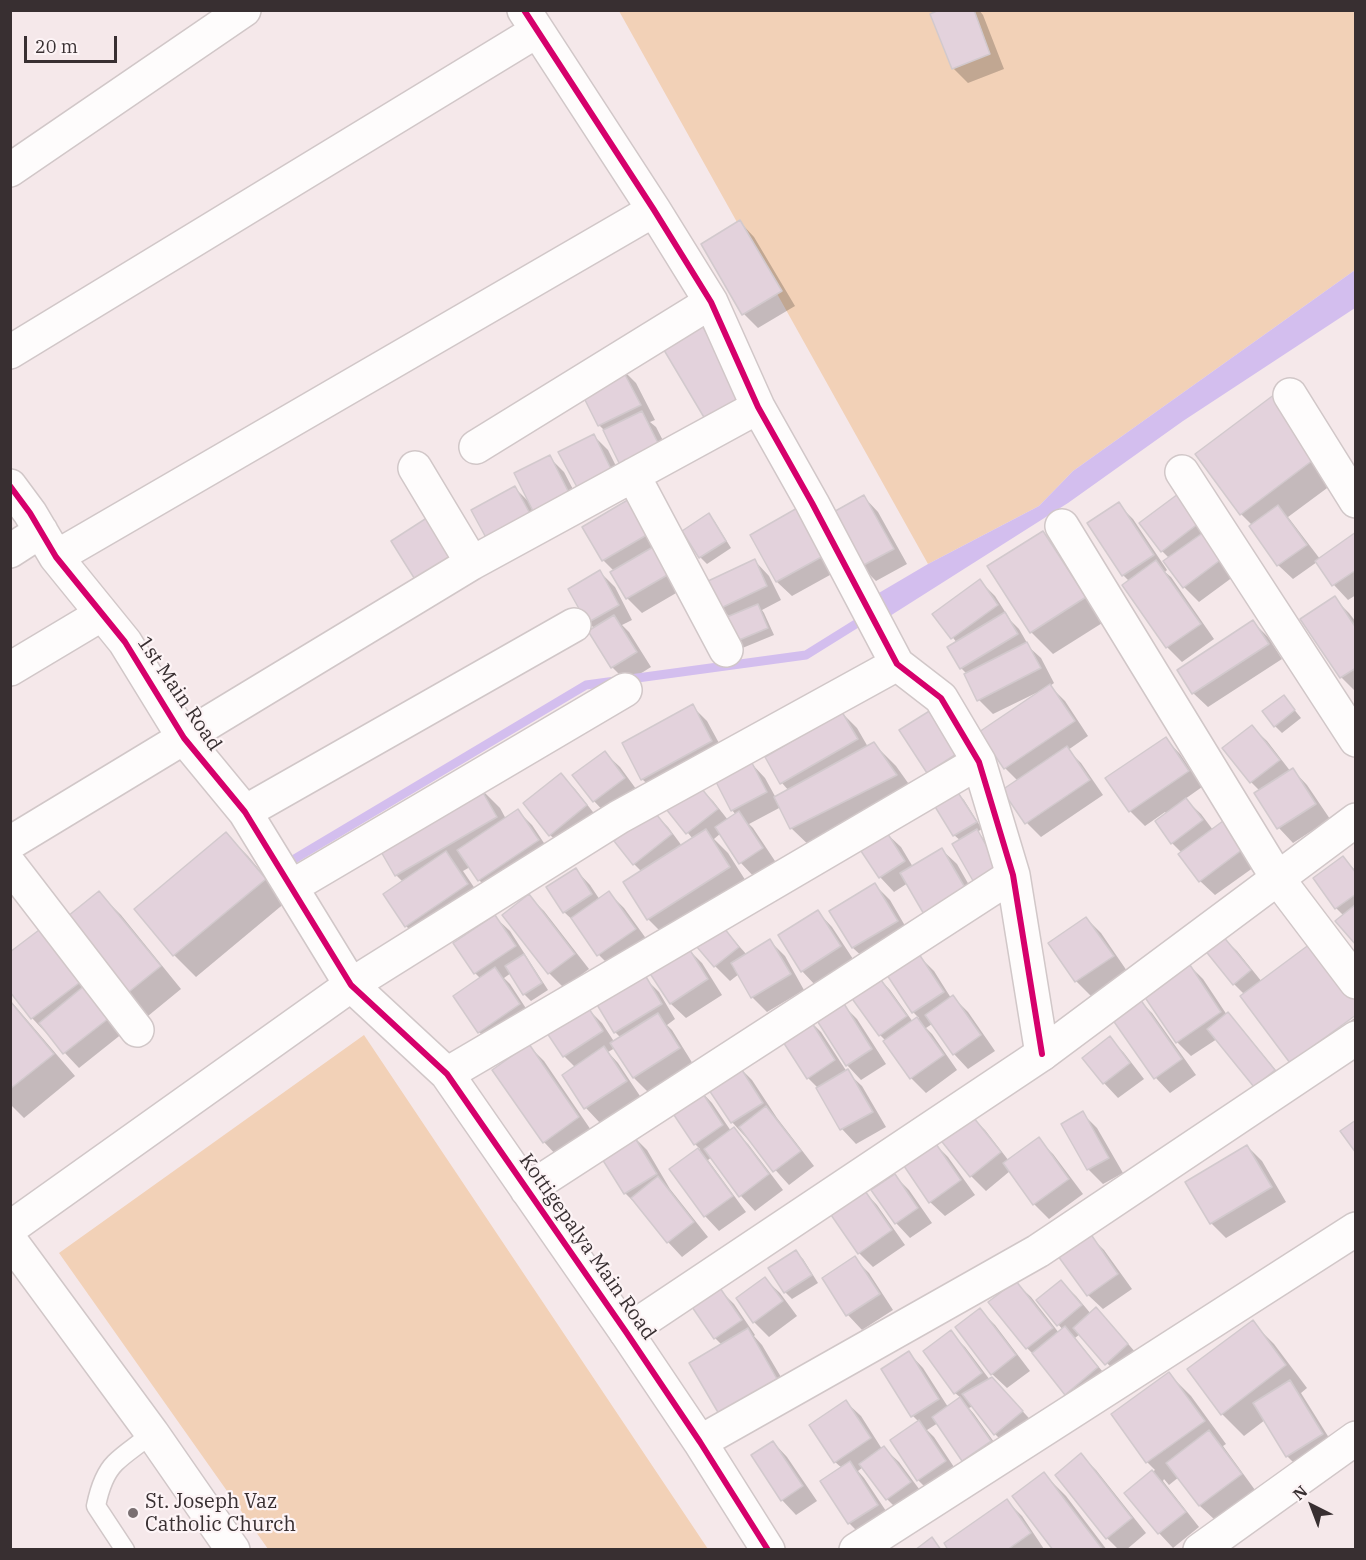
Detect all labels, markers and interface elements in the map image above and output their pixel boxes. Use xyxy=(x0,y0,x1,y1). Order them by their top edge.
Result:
scale bar xyxy=(27,24,120,62)
text: 20 m xyxy=(35,35,78,58)
street label: 1st Main Road xyxy=(132,632,226,756)
street label: Kottigepalya Main Road xyxy=(514,1149,660,1345)
north arrow xyxy=(1282,1476,1342,1536)
text: N xyxy=(1289,1481,1311,1504)
place label: St. Joseph Vaz Catholic Church xyxy=(145,1490,296,1537)
marker: St. Joseph Vaz Catholic Church xyxy=(126,1506,140,1520)

